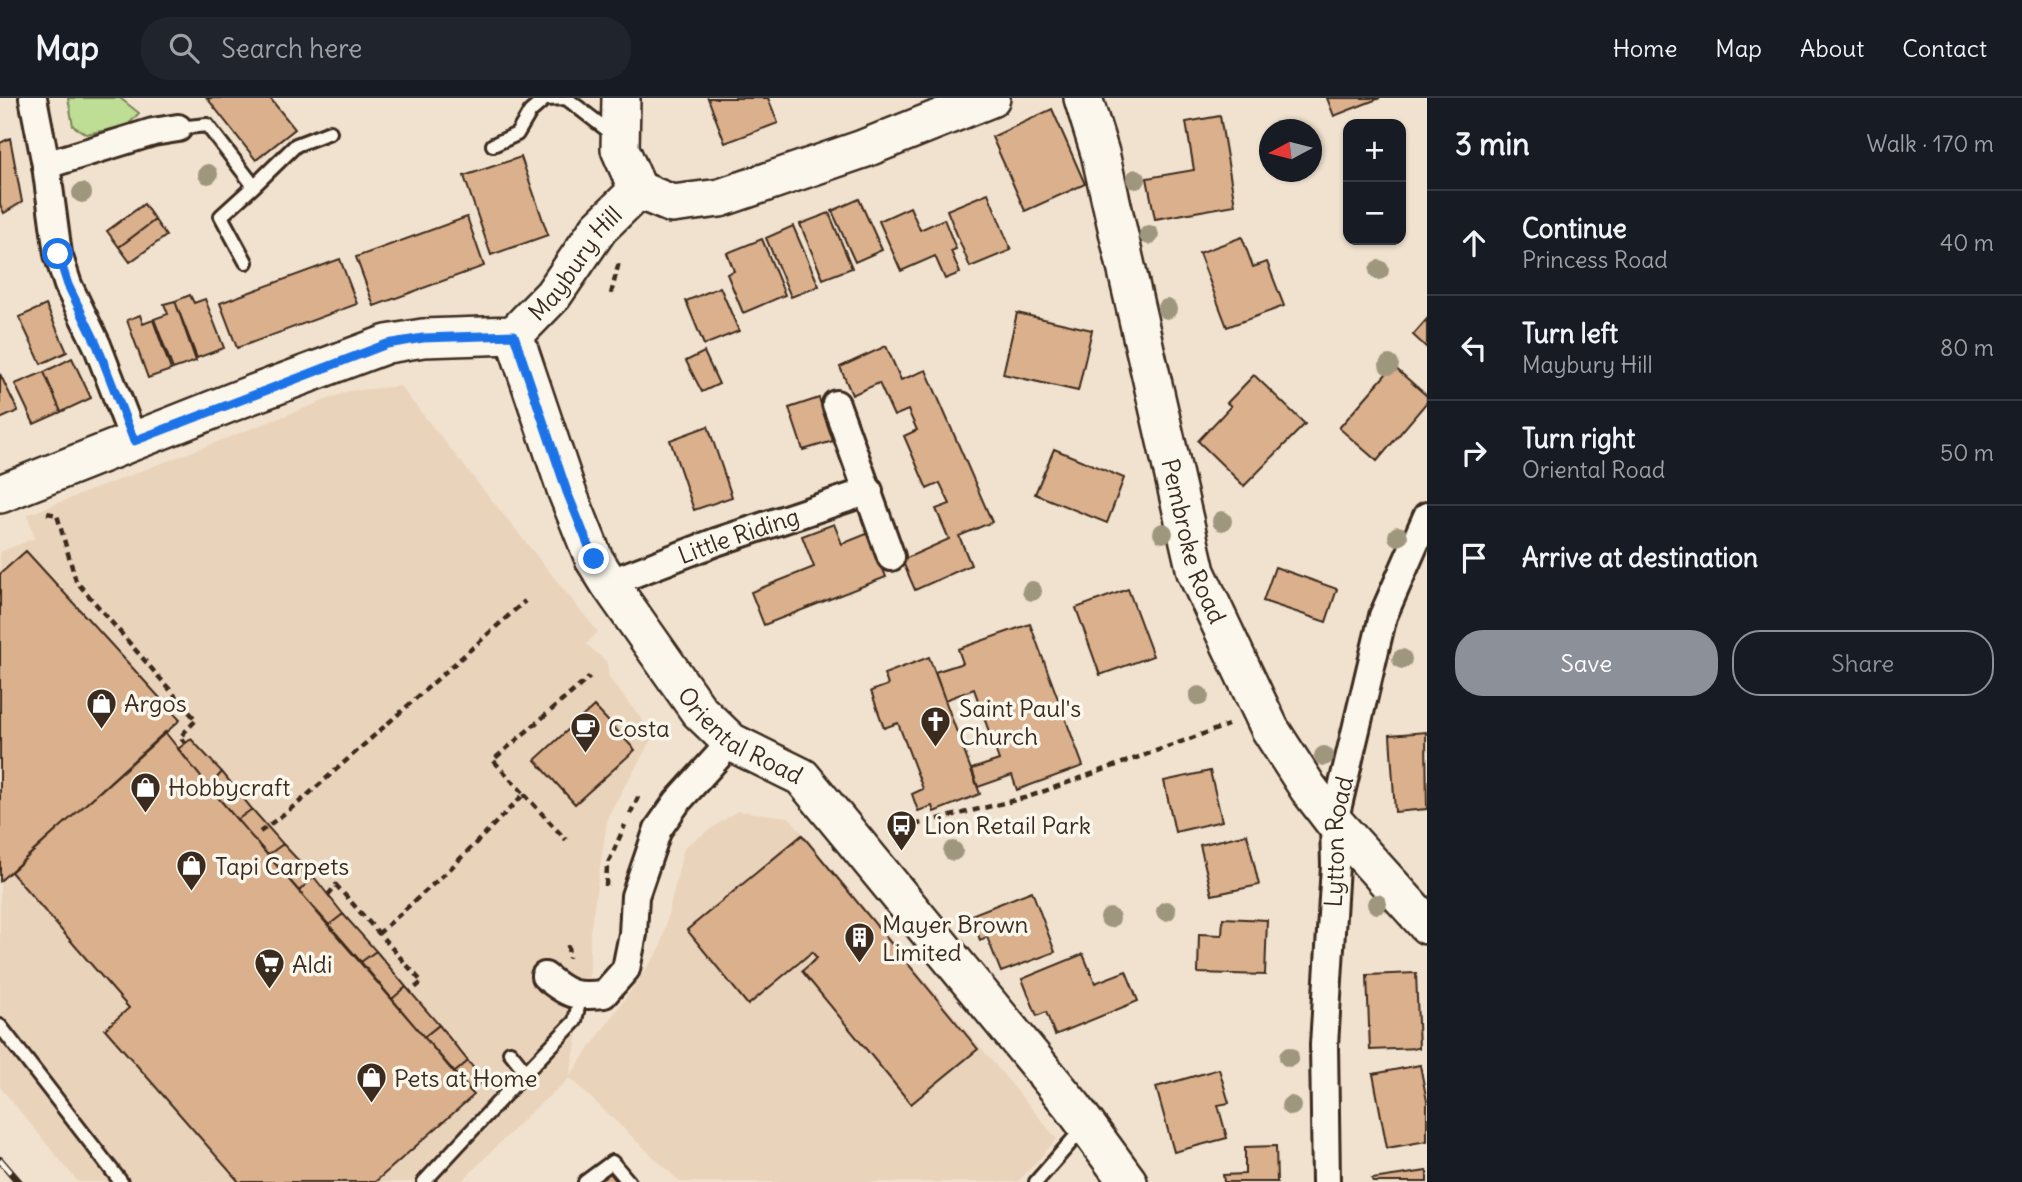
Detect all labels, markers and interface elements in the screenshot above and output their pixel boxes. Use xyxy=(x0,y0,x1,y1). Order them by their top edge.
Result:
search box xyxy=(141,17,631,80)
text: Map xyxy=(35,27,99,69)
icon: search xyxy=(165,29,203,67)
text: Search here xyxy=(221,32,362,65)
text: Home xyxy=(1613,33,1677,63)
text: Map xyxy=(1715,33,1762,63)
text: About xyxy=(1800,33,1864,63)
text: Contact xyxy=(1902,33,1987,63)
north arrow xyxy=(1259,119,1322,182)
map controls xyxy=(1343,119,1406,245)
button: + xyxy=(1343,119,1406,182)
text: 3 min xyxy=(1455,125,1530,163)
text: Walk · 170 m xyxy=(1867,129,1994,158)
button: − xyxy=(1343,182,1406,245)
street label: Maybury Hill xyxy=(522,200,628,327)
text: Continue xyxy=(1522,212,1627,245)
icon: ahead xyxy=(1455,224,1493,262)
text: 40 m xyxy=(1940,228,1994,257)
route start xyxy=(42,238,73,269)
text: Princess Road xyxy=(1522,245,1668,274)
text: Turn left xyxy=(1522,317,1618,350)
icon: left xyxy=(1455,329,1493,367)
text: 80 m xyxy=(1940,333,1994,362)
text: Maybury Hill xyxy=(1522,350,1653,379)
text: Turn right xyxy=(1522,422,1635,455)
icon: right xyxy=(1455,434,1493,472)
text: 50 m xyxy=(1940,438,1994,467)
text: Oriental Road xyxy=(1522,455,1665,484)
street label: Pembroke Road xyxy=(1156,456,1233,628)
street label: Little Riding xyxy=(674,500,803,570)
icon: arrive xyxy=(1455,539,1493,577)
text: Arrive at destination xyxy=(1522,541,1758,574)
route end xyxy=(578,543,609,574)
button: Save xyxy=(1455,630,1718,696)
button: Share xyxy=(1732,630,1994,696)
street label: Oriental Road xyxy=(671,681,808,790)
shop icon: Argos xyxy=(84,686,118,730)
place label: Argos xyxy=(124,688,187,718)
place label: Saint Paul's Church xyxy=(959,693,1081,751)
church icon: Saint Paul's Church xyxy=(919,705,953,749)
cafe icon: Costa xyxy=(568,711,602,755)
place label: Costa xyxy=(608,713,670,743)
shop icon: Hobbycraft xyxy=(128,770,162,814)
place label: Hobbycraft xyxy=(168,772,290,802)
street label: Lytton Road xyxy=(1317,773,1359,908)
bus stop icon: Lion Retail Park xyxy=(884,808,918,852)
place label: Lion Retail Park xyxy=(924,810,1091,840)
shop icon: Tapi Carpets xyxy=(175,849,209,893)
place label: Tapi Carpets xyxy=(215,851,349,881)
place label: Mayer Brown Limited xyxy=(882,909,1029,967)
building icon: Mayer Brown Limited xyxy=(842,921,876,965)
supermarket icon: Aldi xyxy=(252,947,286,991)
place label: Aldi xyxy=(292,949,332,979)
shop icon: Pets at Home xyxy=(354,1061,388,1105)
place label: Pets at Home xyxy=(394,1063,537,1093)

